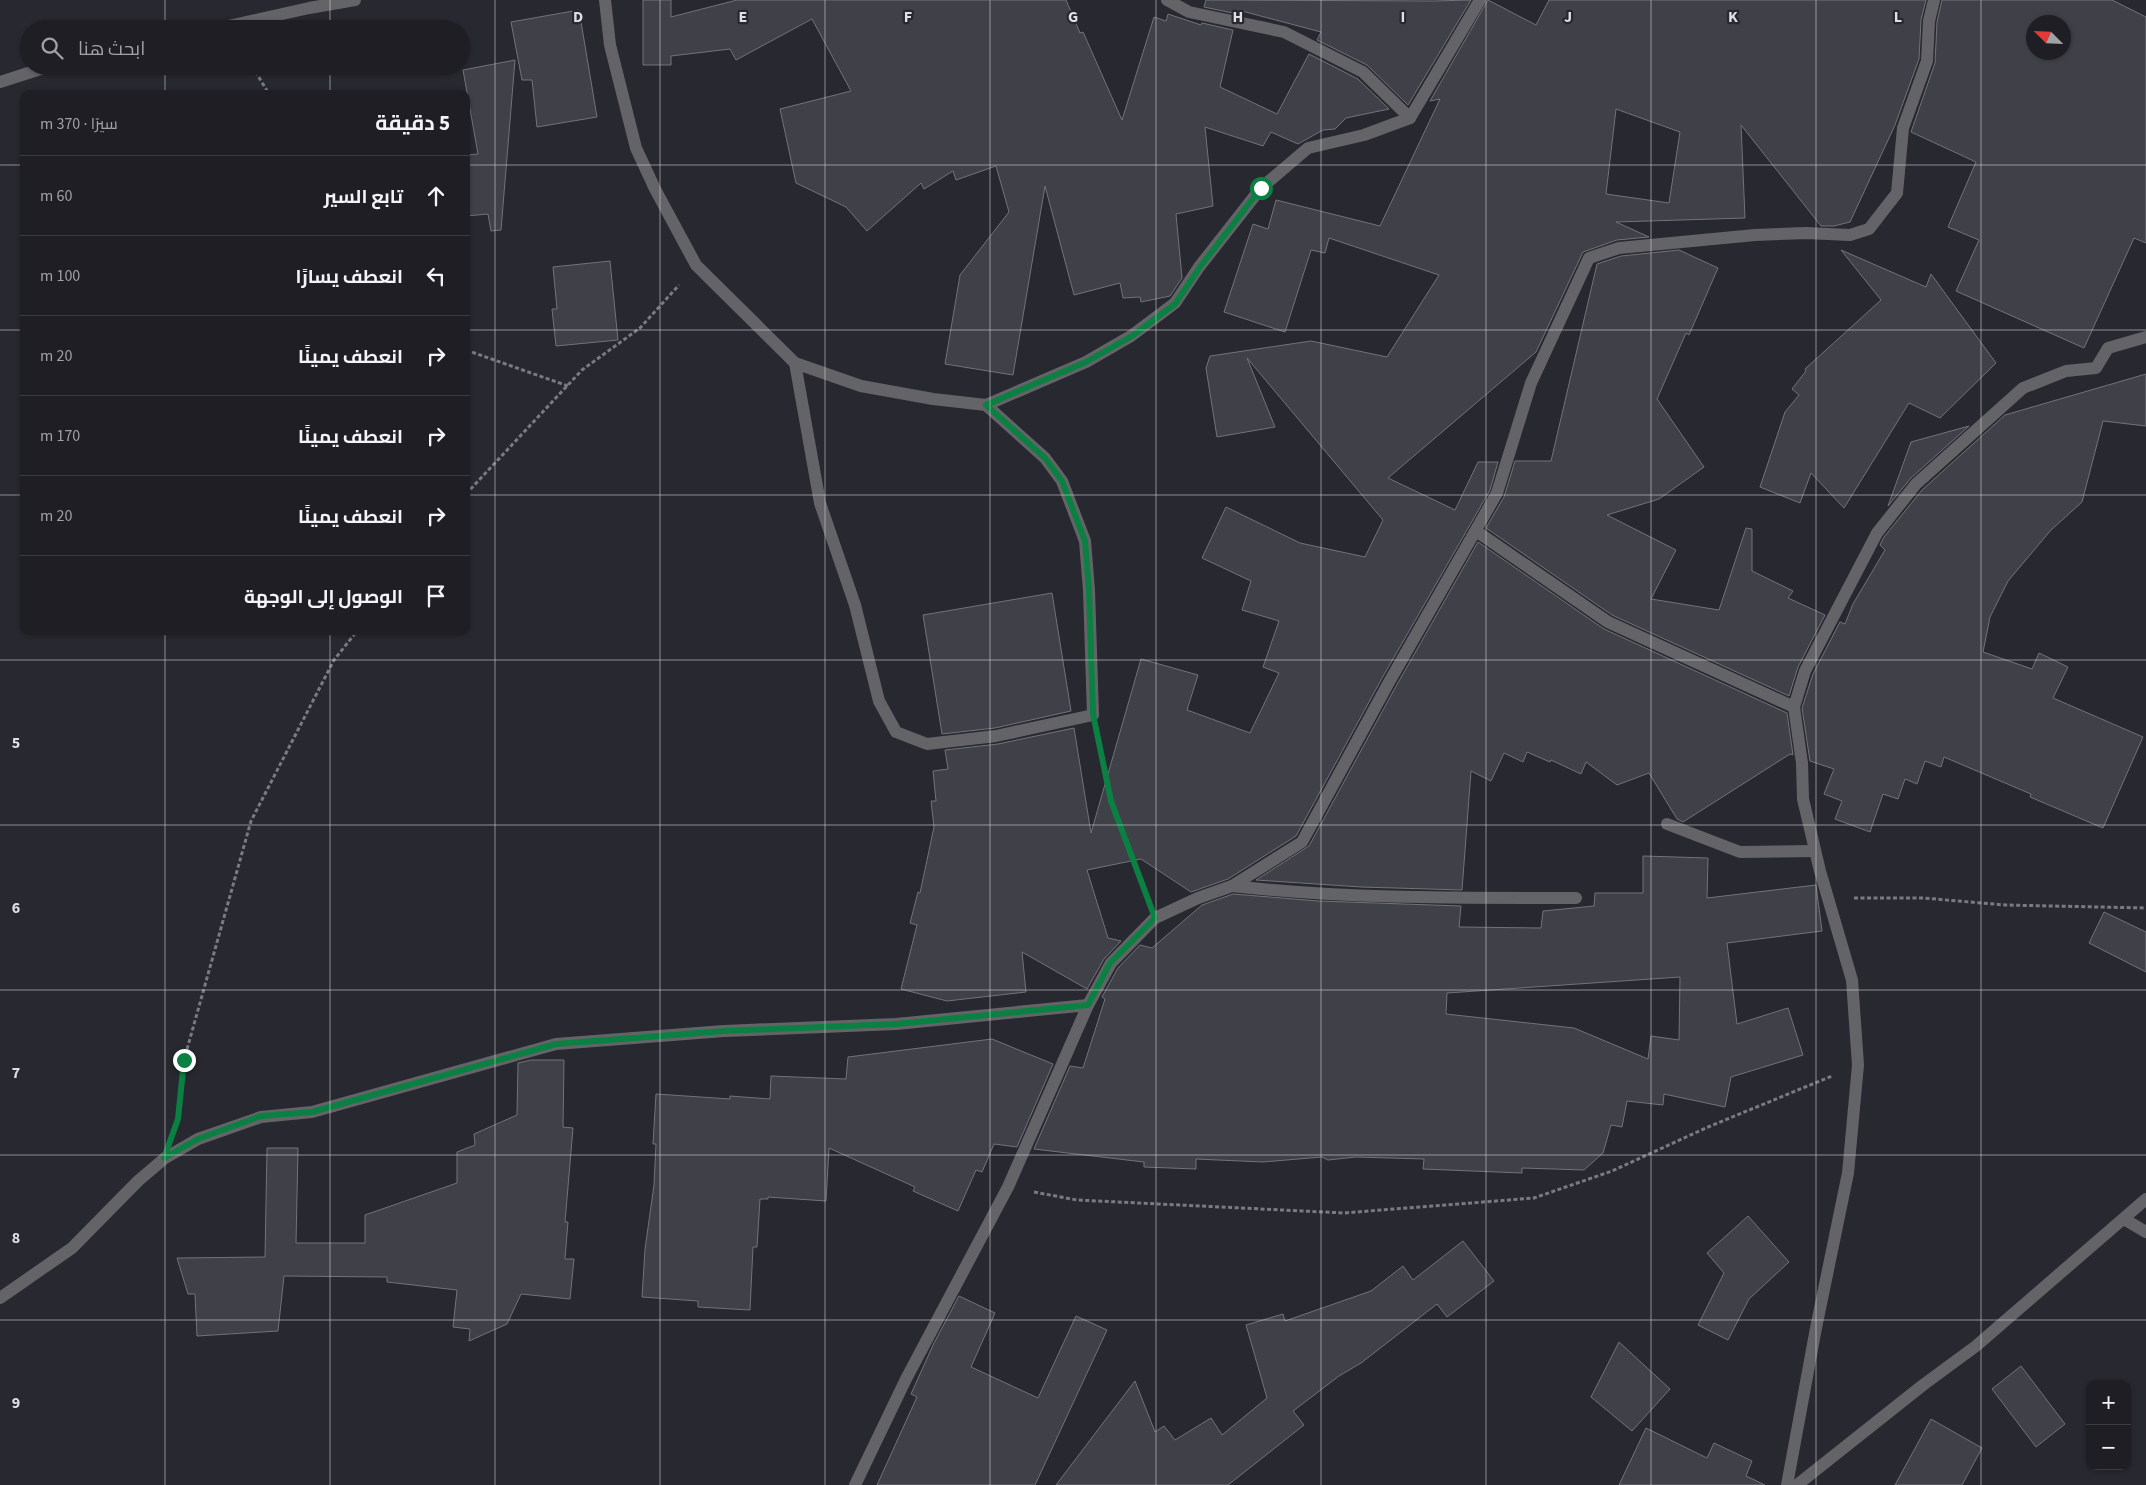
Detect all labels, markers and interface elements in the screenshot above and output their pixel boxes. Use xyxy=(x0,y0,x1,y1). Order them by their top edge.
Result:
text: D xyxy=(573,6,583,28)
text: E xyxy=(739,6,747,28)
text: F xyxy=(904,6,912,28)
text: G xyxy=(1068,6,1078,28)
text: H xyxy=(1233,6,1243,28)
text: I xyxy=(1401,6,1405,28)
text: J xyxy=(1564,6,1572,28)
text: K xyxy=(1728,6,1738,28)
text: L xyxy=(1894,6,1902,28)
north arrow xyxy=(2026,15,2071,60)
search box xyxy=(20,20,470,75)
icon: search xyxy=(38,34,66,62)
text: ابحث هنا xyxy=(78,36,145,63)
text: 5 دقيقة xyxy=(375,108,450,138)
text: سيرًا · 370 m xyxy=(40,113,118,135)
route start xyxy=(1250,177,1273,200)
icon: ahead xyxy=(422,182,450,210)
text: تابع السير xyxy=(324,184,403,211)
text: 60 m xyxy=(40,185,72,207)
icon: left xyxy=(422,262,450,290)
text: انعطف يسارًا xyxy=(296,264,403,291)
text: 100 m xyxy=(40,265,80,287)
icon: right xyxy=(422,342,450,370)
text: انعطف يمينًا xyxy=(298,344,403,371)
text: 20 m xyxy=(40,345,72,367)
icon: right xyxy=(422,422,450,450)
text: انعطف يمينًا xyxy=(298,424,403,451)
text: 170 m xyxy=(40,425,80,447)
icon: right xyxy=(422,502,450,530)
text: انعطف يمينًا xyxy=(298,504,403,531)
text: 20 m xyxy=(40,505,72,527)
icon: arrive xyxy=(422,582,450,610)
text: الوصول إلى الوجهة xyxy=(244,584,403,611)
text: 5 xyxy=(12,732,20,754)
text: 6 xyxy=(12,897,20,919)
route end xyxy=(173,1049,196,1072)
text: 7 xyxy=(12,1062,20,1084)
text: 8 xyxy=(12,1227,20,1249)
map controls xyxy=(2086,1380,2131,1470)
button: + xyxy=(2086,1380,2131,1425)
text: 9 xyxy=(12,1392,20,1414)
button: − xyxy=(2086,1425,2131,1470)

